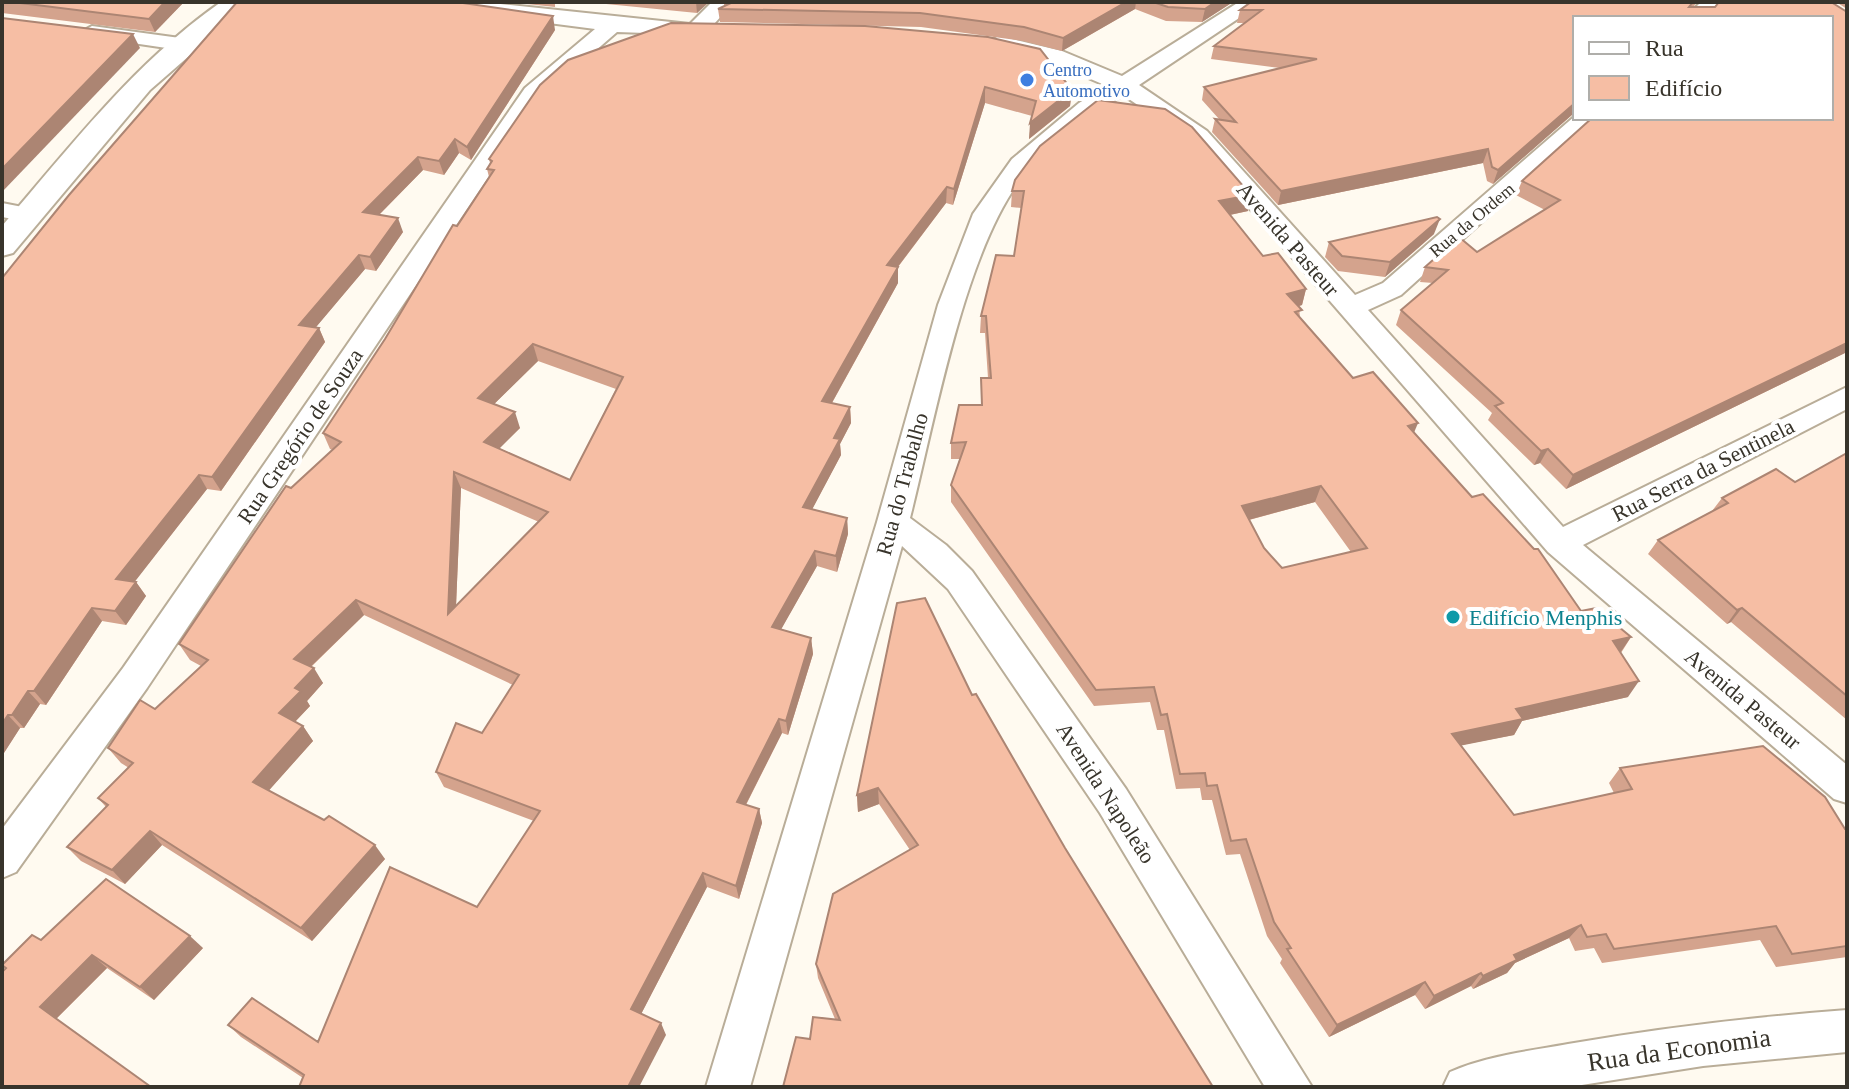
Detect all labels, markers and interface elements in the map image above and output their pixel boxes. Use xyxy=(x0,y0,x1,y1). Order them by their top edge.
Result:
legend xyxy=(1573,16,1833,120)
text: Rua xyxy=(1645,35,1684,61)
place label: Centro Automotivo xyxy=(1043,60,1130,101)
marker: Centro Automotivo xyxy=(1018,71,1036,89)
text: Edifício xyxy=(1645,75,1722,101)
street label: Avenida Pasteur xyxy=(1232,177,1345,302)
street label: Rua da Ordem xyxy=(1425,179,1519,261)
street label: Rua Gregório de Souza xyxy=(232,343,368,528)
street label: Rua do Trabalho xyxy=(871,410,933,558)
street label: Rua Serra da Sentinela xyxy=(1608,413,1798,527)
place label: Edifício Menphis xyxy=(1469,605,1622,630)
marker: Edifício Menphis xyxy=(1444,608,1462,626)
street label: Avenida Pasteur xyxy=(1680,643,1806,755)
street label: Avenida Napoleão xyxy=(1051,718,1161,868)
street label: Rua da Economia xyxy=(1585,1023,1773,1077)

